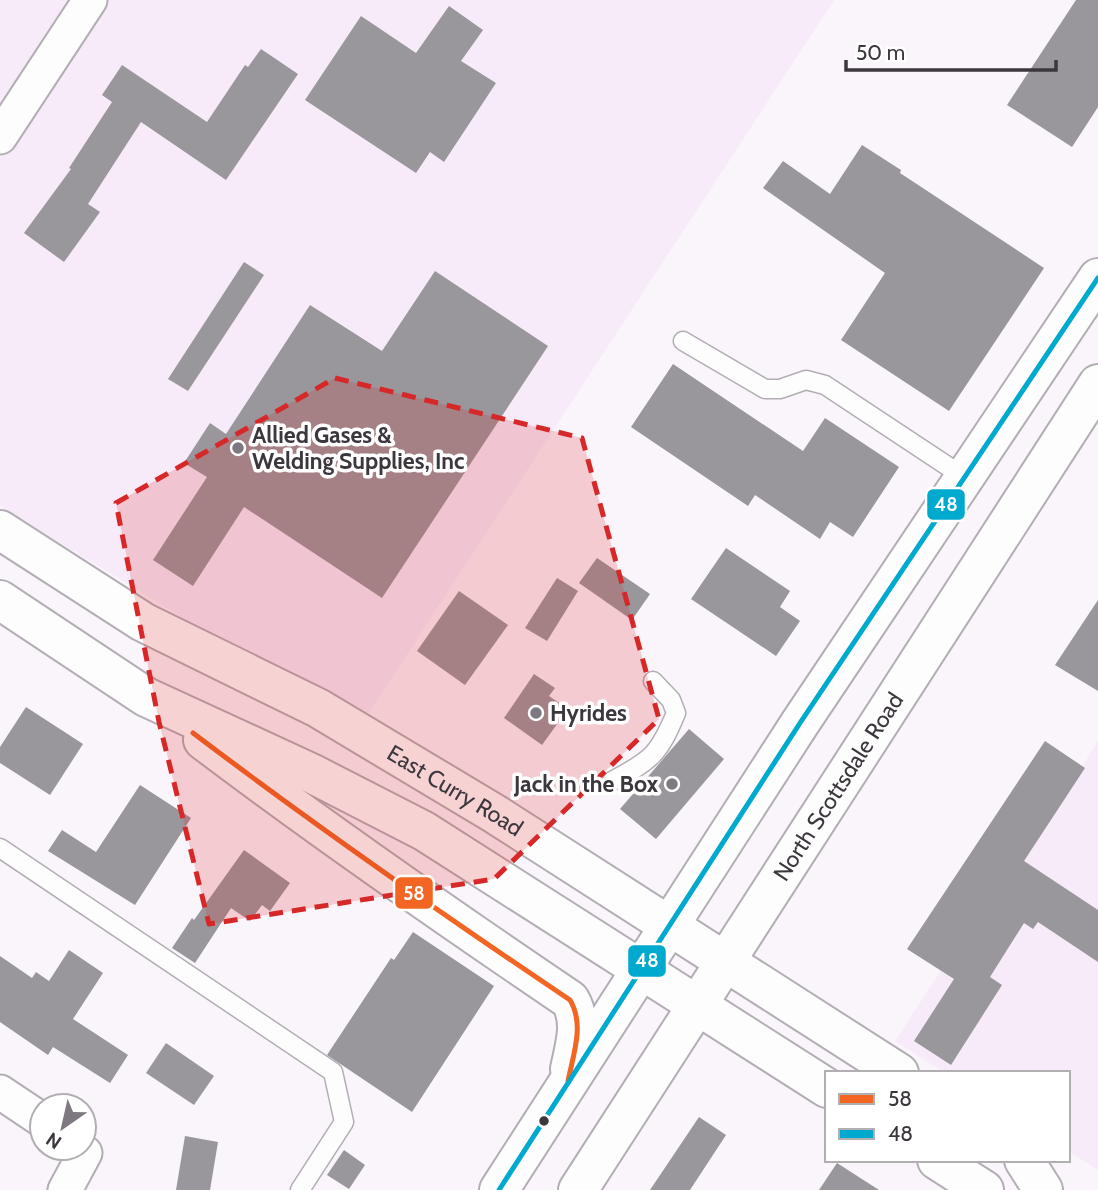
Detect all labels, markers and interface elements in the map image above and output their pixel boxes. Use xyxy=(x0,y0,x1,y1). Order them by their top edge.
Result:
scale bar xyxy=(846,28,1056,72)
text: 50 m xyxy=(856,40,905,65)
place label: Allied Gases & Welding Supplies, Inc xyxy=(252,421,464,475)
marker: Allied Gases & Welding Supplies, Inc xyxy=(230,440,246,456)
line badge: 48 xyxy=(926,488,966,521)
text: 48 xyxy=(934,493,958,516)
street label: North Scottsdale Road xyxy=(767,687,909,886)
place label: Hyrides xyxy=(550,699,627,727)
marker: Hyrides xyxy=(528,705,544,721)
street label: East Curry Road xyxy=(382,739,528,842)
place label: Jack in the Box xyxy=(513,770,659,798)
marker: Jack in the Box xyxy=(664,776,680,792)
line badge: 58 xyxy=(394,876,434,910)
text: 58 xyxy=(403,882,425,905)
line badge: 48 xyxy=(627,944,667,978)
text: 48 xyxy=(635,949,659,972)
legend xyxy=(825,1071,1070,1162)
text: 58 xyxy=(888,1086,912,1111)
north arrow xyxy=(28,1092,98,1162)
unlabelled marker xyxy=(537,1114,551,1128)
text: 48 xyxy=(888,1121,913,1146)
text: N xyxy=(42,1127,66,1154)

